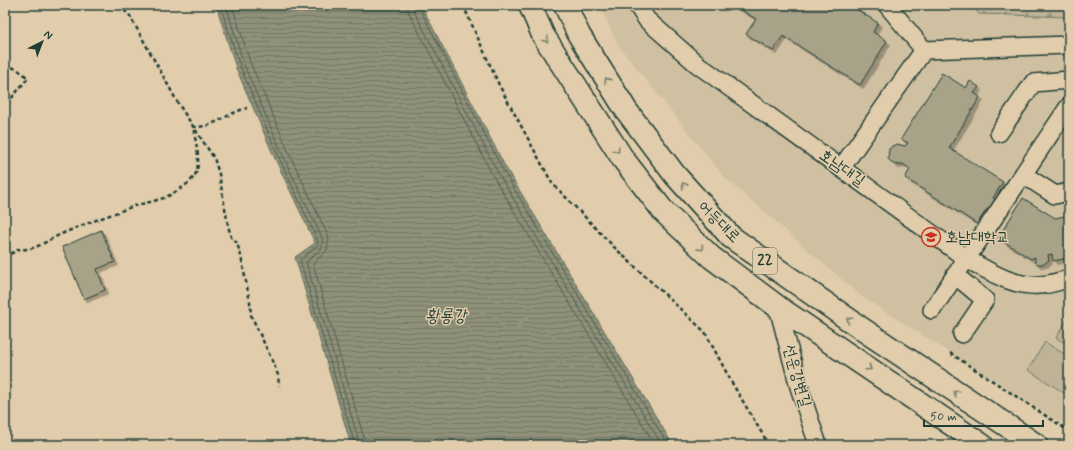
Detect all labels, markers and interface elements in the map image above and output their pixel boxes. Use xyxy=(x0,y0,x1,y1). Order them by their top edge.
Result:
north arrow xyxy=(22,22,62,62)
text: N xyxy=(41,28,55,43)
one-way arrow xyxy=(542,36,549,43)
one-way arrow xyxy=(605,77,612,84)
street label: 호남대길 xyxy=(815,145,869,191)
one-way arrow xyxy=(612,146,620,153)
one-way arrow xyxy=(681,182,689,190)
street label: 어등대로 xyxy=(693,196,745,248)
school or university icon: 호남대학교 xyxy=(920,226,942,248)
place label: 호남대학교 xyxy=(945,227,1009,248)
one-way arrow xyxy=(696,243,704,251)
road number: 22 xyxy=(753,248,777,274)
water label: 황룡강 xyxy=(425,305,469,327)
one-way arrow xyxy=(846,317,853,325)
street label: 선운강변길 xyxy=(778,342,816,410)
one-way arrow xyxy=(864,363,871,370)
one-way arrow xyxy=(954,391,961,398)
scale bar xyxy=(924,402,1043,428)
text: 50 m xyxy=(930,409,957,425)

